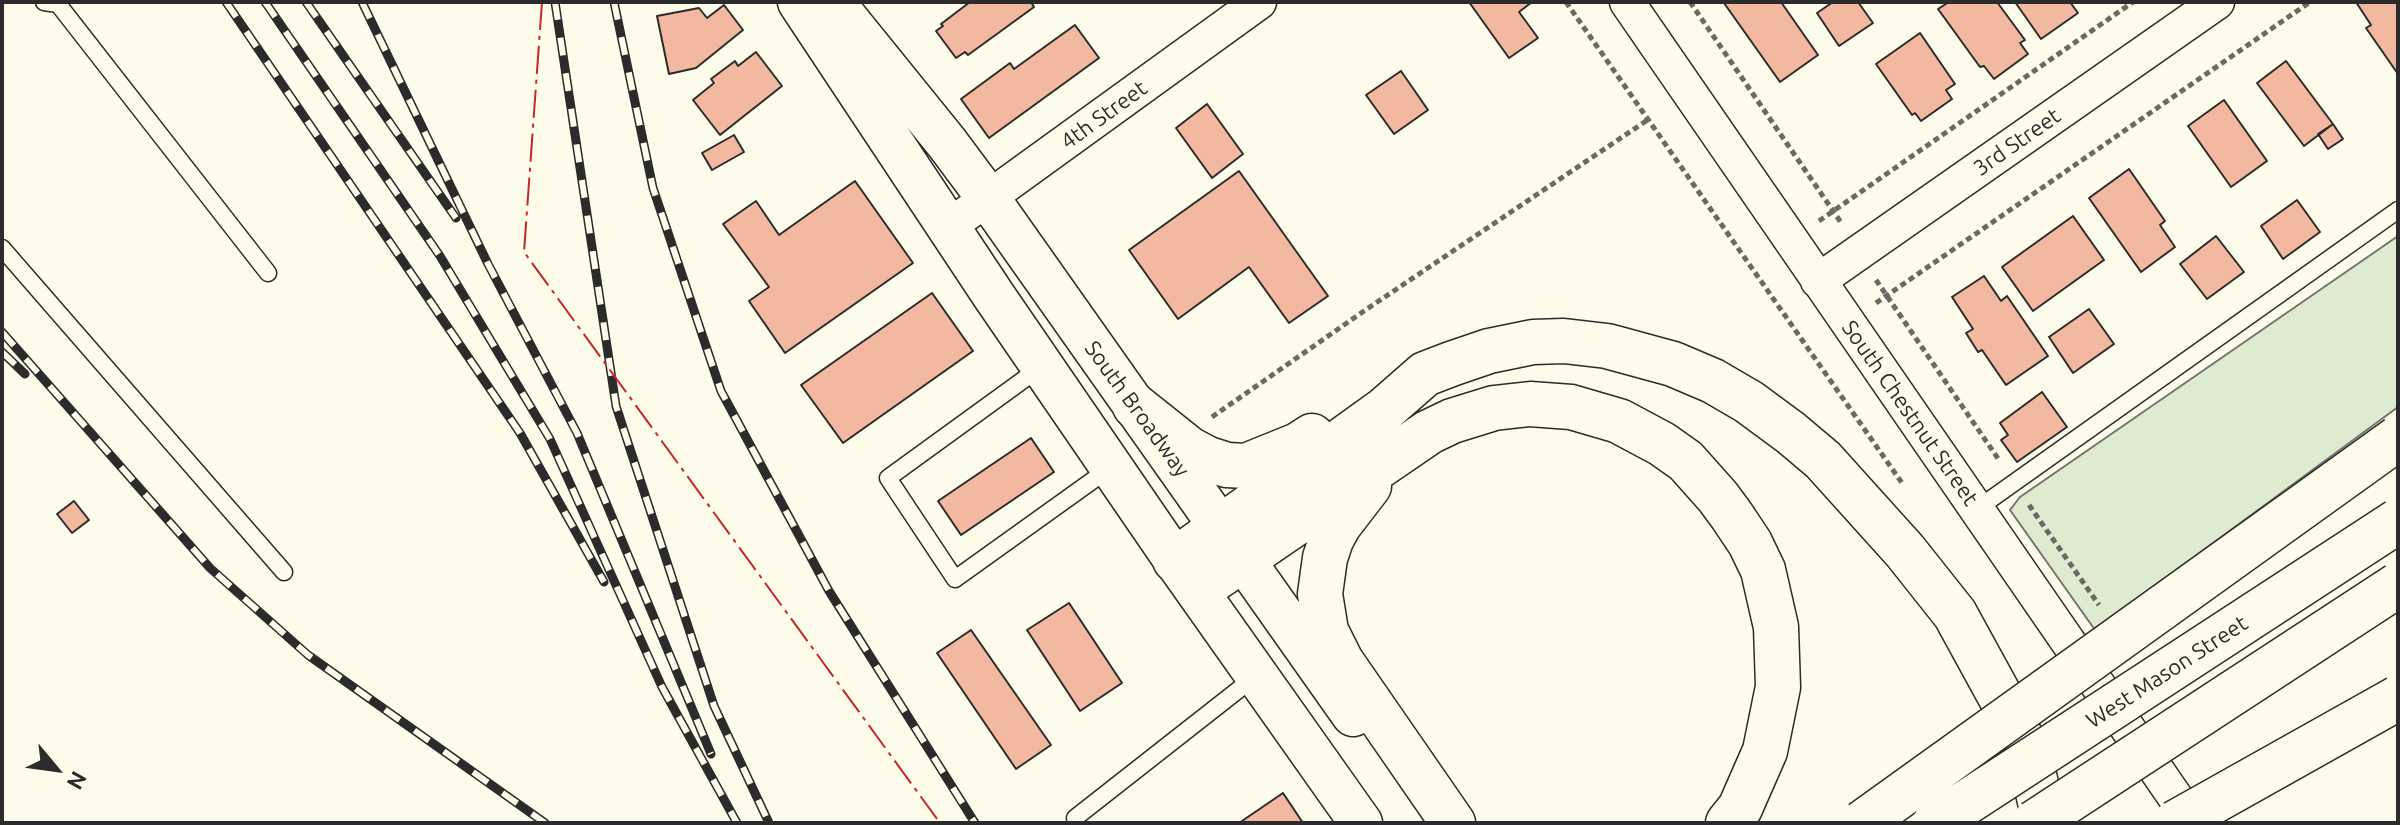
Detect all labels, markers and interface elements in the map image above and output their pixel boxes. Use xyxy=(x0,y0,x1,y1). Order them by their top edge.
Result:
street label: 4th Street xyxy=(1056,75,1152,155)
street label: 3rd Street xyxy=(1968,102,2066,182)
street label: South Chestnut Street xyxy=(1836,315,1984,511)
street label: South Broadway xyxy=(1079,336,1195,482)
street label: West Mason Street xyxy=(2081,610,2253,734)
north arrow xyxy=(16,729,96,809)
text: N xyxy=(63,768,92,794)

